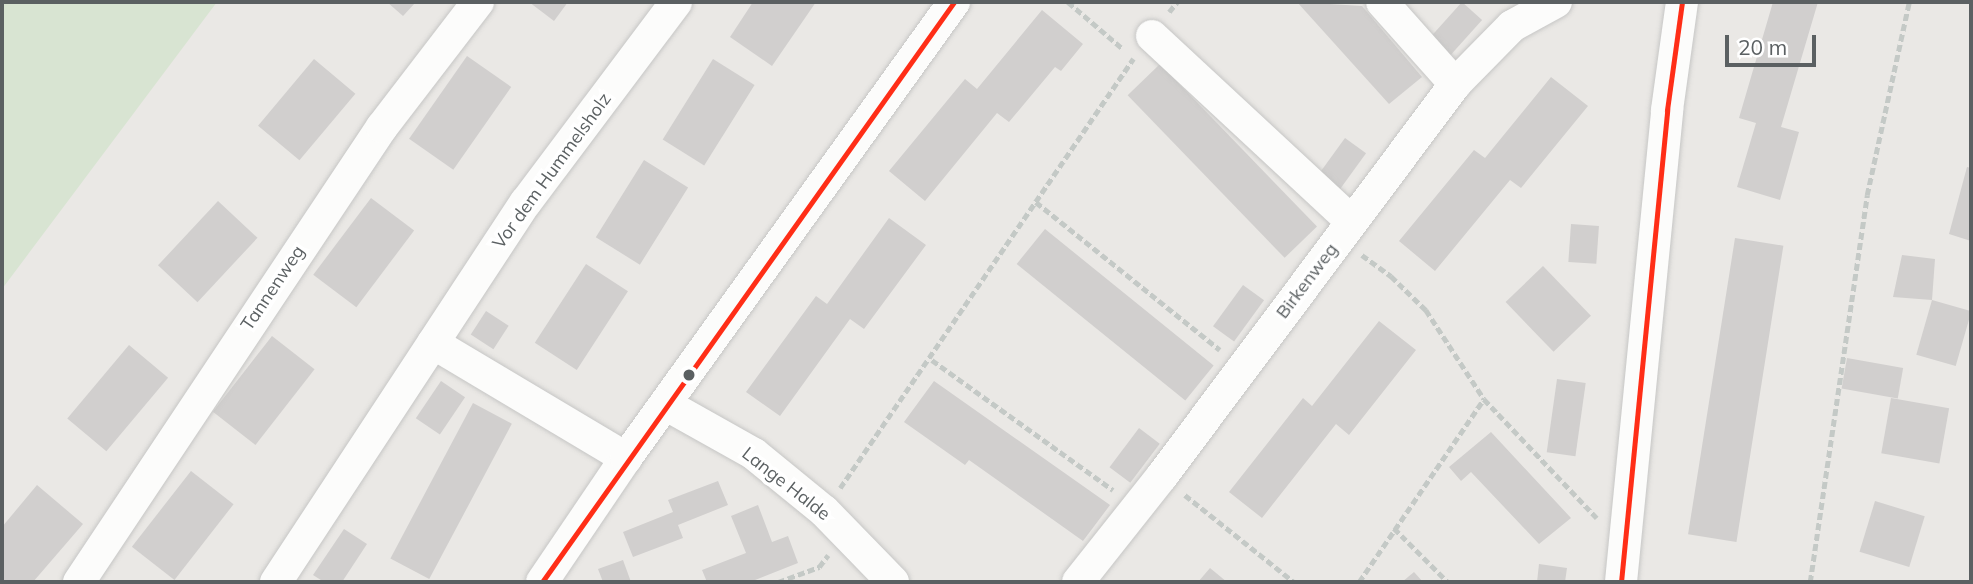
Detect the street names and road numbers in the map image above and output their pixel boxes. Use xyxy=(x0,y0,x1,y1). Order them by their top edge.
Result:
street label: Vor dem Hummelsholz xyxy=(488,89,616,253)
street label: Birkenweg xyxy=(1272,239,1342,323)
street label: Tannenweg xyxy=(237,241,309,335)
street label: Lange Halde xyxy=(738,443,834,525)

